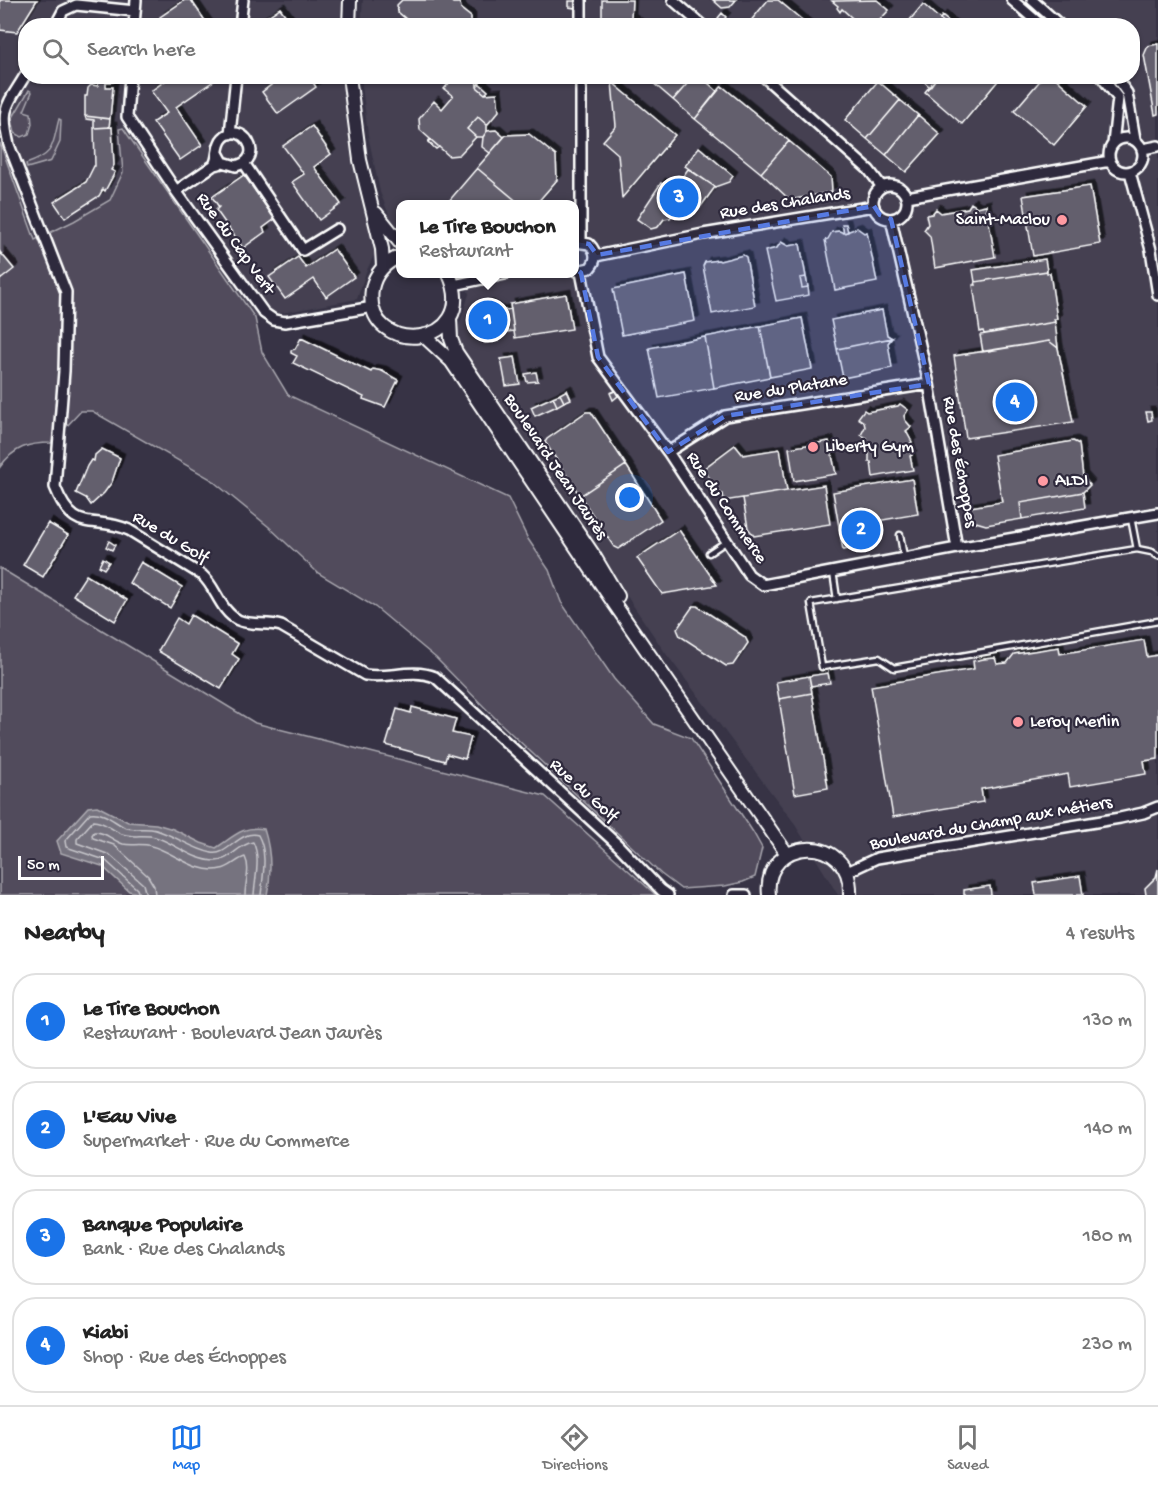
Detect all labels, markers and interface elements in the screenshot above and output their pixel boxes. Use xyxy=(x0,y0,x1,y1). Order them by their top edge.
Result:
search box xyxy=(18,18,1140,84)
icon: search xyxy=(39,35,72,68)
text: Search here xyxy=(87,38,195,64)
pin: 3 xyxy=(660,176,698,220)
street label: Rue des Chalands xyxy=(719,183,853,225)
street label: Rue du Cap Vert xyxy=(191,189,280,300)
popup xyxy=(396,200,579,278)
place label: Saint-Maclou xyxy=(956,210,1051,231)
marker: Saint-Maclou xyxy=(1055,213,1069,227)
text: Le Tire Bouchon xyxy=(419,215,556,241)
text: Restaurant xyxy=(419,241,512,264)
pin: 1 xyxy=(468,298,508,342)
street label: Rue du Platane xyxy=(733,370,850,408)
pin: 4 xyxy=(996,380,1034,424)
street label: Boulevard Jean Jaurès xyxy=(498,389,612,545)
street label: Rue des Échoppes xyxy=(937,395,981,530)
place label: Liberty Gym xyxy=(825,437,914,458)
marker: Liberty Gym xyxy=(806,440,820,454)
street label: Rue du Commerce xyxy=(681,448,772,569)
place label: ALDI xyxy=(1055,471,1088,492)
marker: ALDI xyxy=(1036,474,1050,488)
your location xyxy=(615,483,644,512)
street label: Rue du Golf xyxy=(128,507,213,570)
pin: 2 xyxy=(842,508,880,552)
place label: Leroy Merlin xyxy=(1030,712,1120,733)
marker: Leroy Merlin xyxy=(1011,715,1025,729)
street label: Rue du Golf xyxy=(544,755,623,828)
street label: Boulevard du Champ aux Métiers xyxy=(867,792,1115,856)
scale bar xyxy=(18,853,104,880)
text: 50 m xyxy=(27,857,60,876)
text: Nearby xyxy=(24,919,105,950)
text: 4 results xyxy=(1066,923,1134,946)
text: Le Tire Bouchon xyxy=(83,997,219,1023)
text: 1 xyxy=(41,1010,50,1033)
text: 130 m xyxy=(1083,1010,1132,1033)
text: Restaurant · Boulevard Jean Jaurès xyxy=(83,1023,382,1046)
text: L'Eau Vive xyxy=(83,1105,176,1131)
text: 2 xyxy=(41,1118,50,1141)
text: 140 m xyxy=(1084,1118,1132,1141)
text: Supermarket · Rue du Commerce xyxy=(83,1131,349,1154)
text: Banque Populaire xyxy=(83,1213,243,1239)
text: 3 xyxy=(40,1226,51,1249)
text: 180 m xyxy=(1083,1226,1132,1249)
text: Bank · Rue des Chalands xyxy=(83,1239,284,1262)
text: Kiabi xyxy=(83,1321,128,1347)
text: 4 xyxy=(41,1334,50,1357)
text: 230 m xyxy=(1082,1334,1132,1357)
text: Shop · Rue des Échoppes xyxy=(83,1347,286,1370)
tab: Map xyxy=(170,1421,203,1476)
tab: Directions xyxy=(542,1421,608,1476)
tab: Saved xyxy=(947,1421,988,1476)

